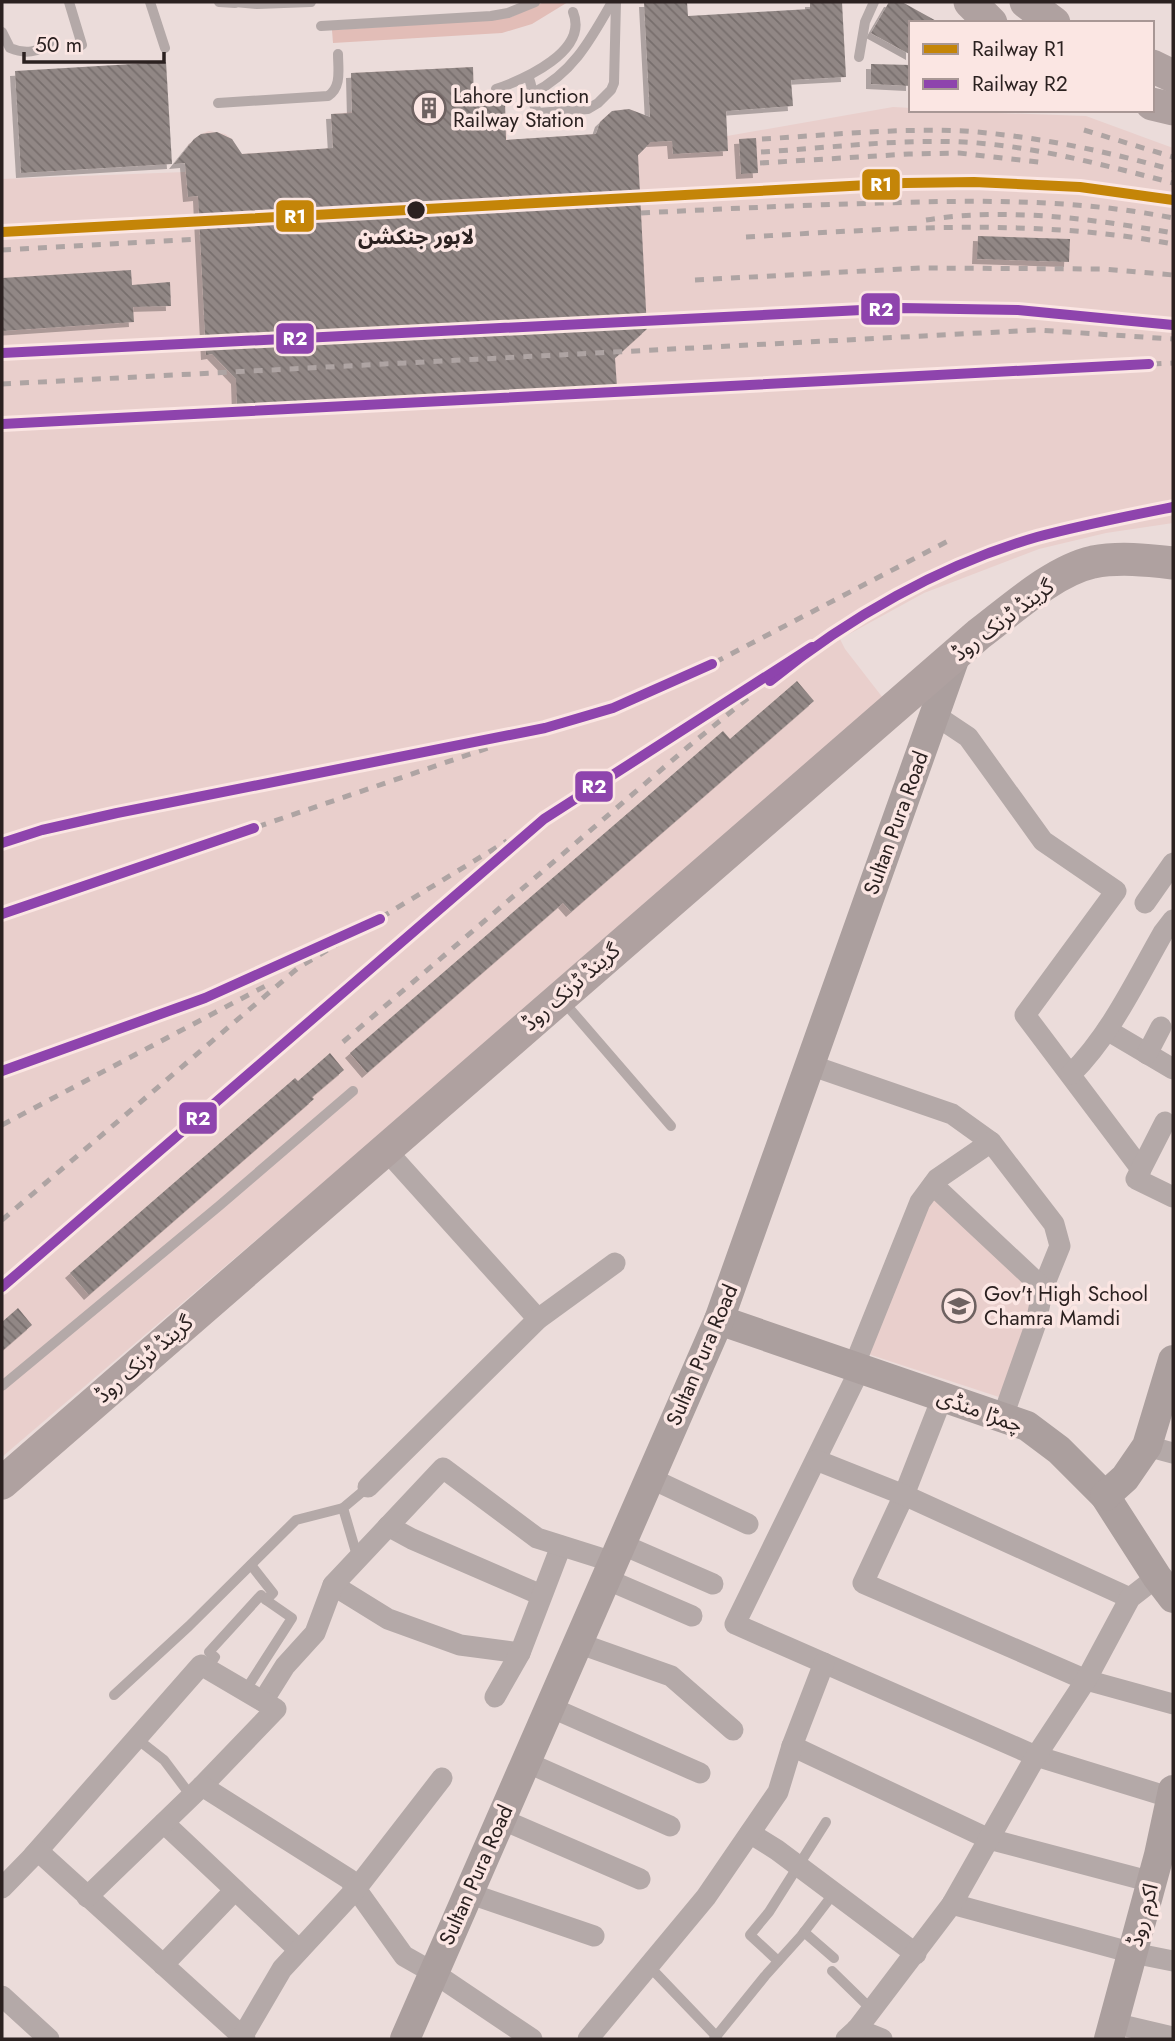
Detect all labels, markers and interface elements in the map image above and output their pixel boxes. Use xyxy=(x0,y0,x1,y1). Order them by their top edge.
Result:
scale bar xyxy=(24,21,164,65)
legend xyxy=(909,21,1154,112)
text: 50 m xyxy=(35,30,82,60)
text: Railway R1 xyxy=(972,34,1065,64)
text: Railway R2 xyxy=(972,69,1068,99)
place label: Lahore Junction Railway Station xyxy=(453,81,589,135)
building icon: Lahore Junction Railway Station xyxy=(410,89,448,127)
line badge: R1 xyxy=(861,168,901,201)
text: R1 xyxy=(870,171,892,198)
line badge: R1 xyxy=(275,199,315,233)
marker: لاہور جنکشن xyxy=(405,199,427,221)
text: R1 xyxy=(284,203,306,230)
place label: لاہور جنکشن xyxy=(358,222,474,252)
line badge: R2 xyxy=(860,292,901,326)
text: R2 xyxy=(869,296,893,323)
line badge: R2 xyxy=(275,322,315,355)
text: R2 xyxy=(283,325,307,352)
street label: گرینڈ ٹرنک روڈ xyxy=(946,571,1061,668)
street label: Sultan Pura Road xyxy=(856,747,936,899)
line badge: R2 xyxy=(574,770,614,803)
text: R2 xyxy=(582,773,606,800)
street label: گرینڈ ٹرنک روڈ xyxy=(516,936,627,1038)
line badge: R2 xyxy=(178,1101,218,1135)
text: R2 xyxy=(186,1105,210,1132)
place label: Gov't High School Chamra Mamdi xyxy=(984,1279,1148,1333)
street label: Sultan Pura Road xyxy=(659,1280,745,1430)
school or university icon: Gov't High School Chamra Mamdi xyxy=(940,1287,978,1325)
street label: گرینڈ ٹرنک روڈ xyxy=(89,1308,200,1410)
street label: چمڑا منڈی xyxy=(933,1382,1027,1440)
street label: Sultan Pura Road xyxy=(432,1800,520,1950)
street label: اکرم روڈ xyxy=(1120,1880,1167,1950)

